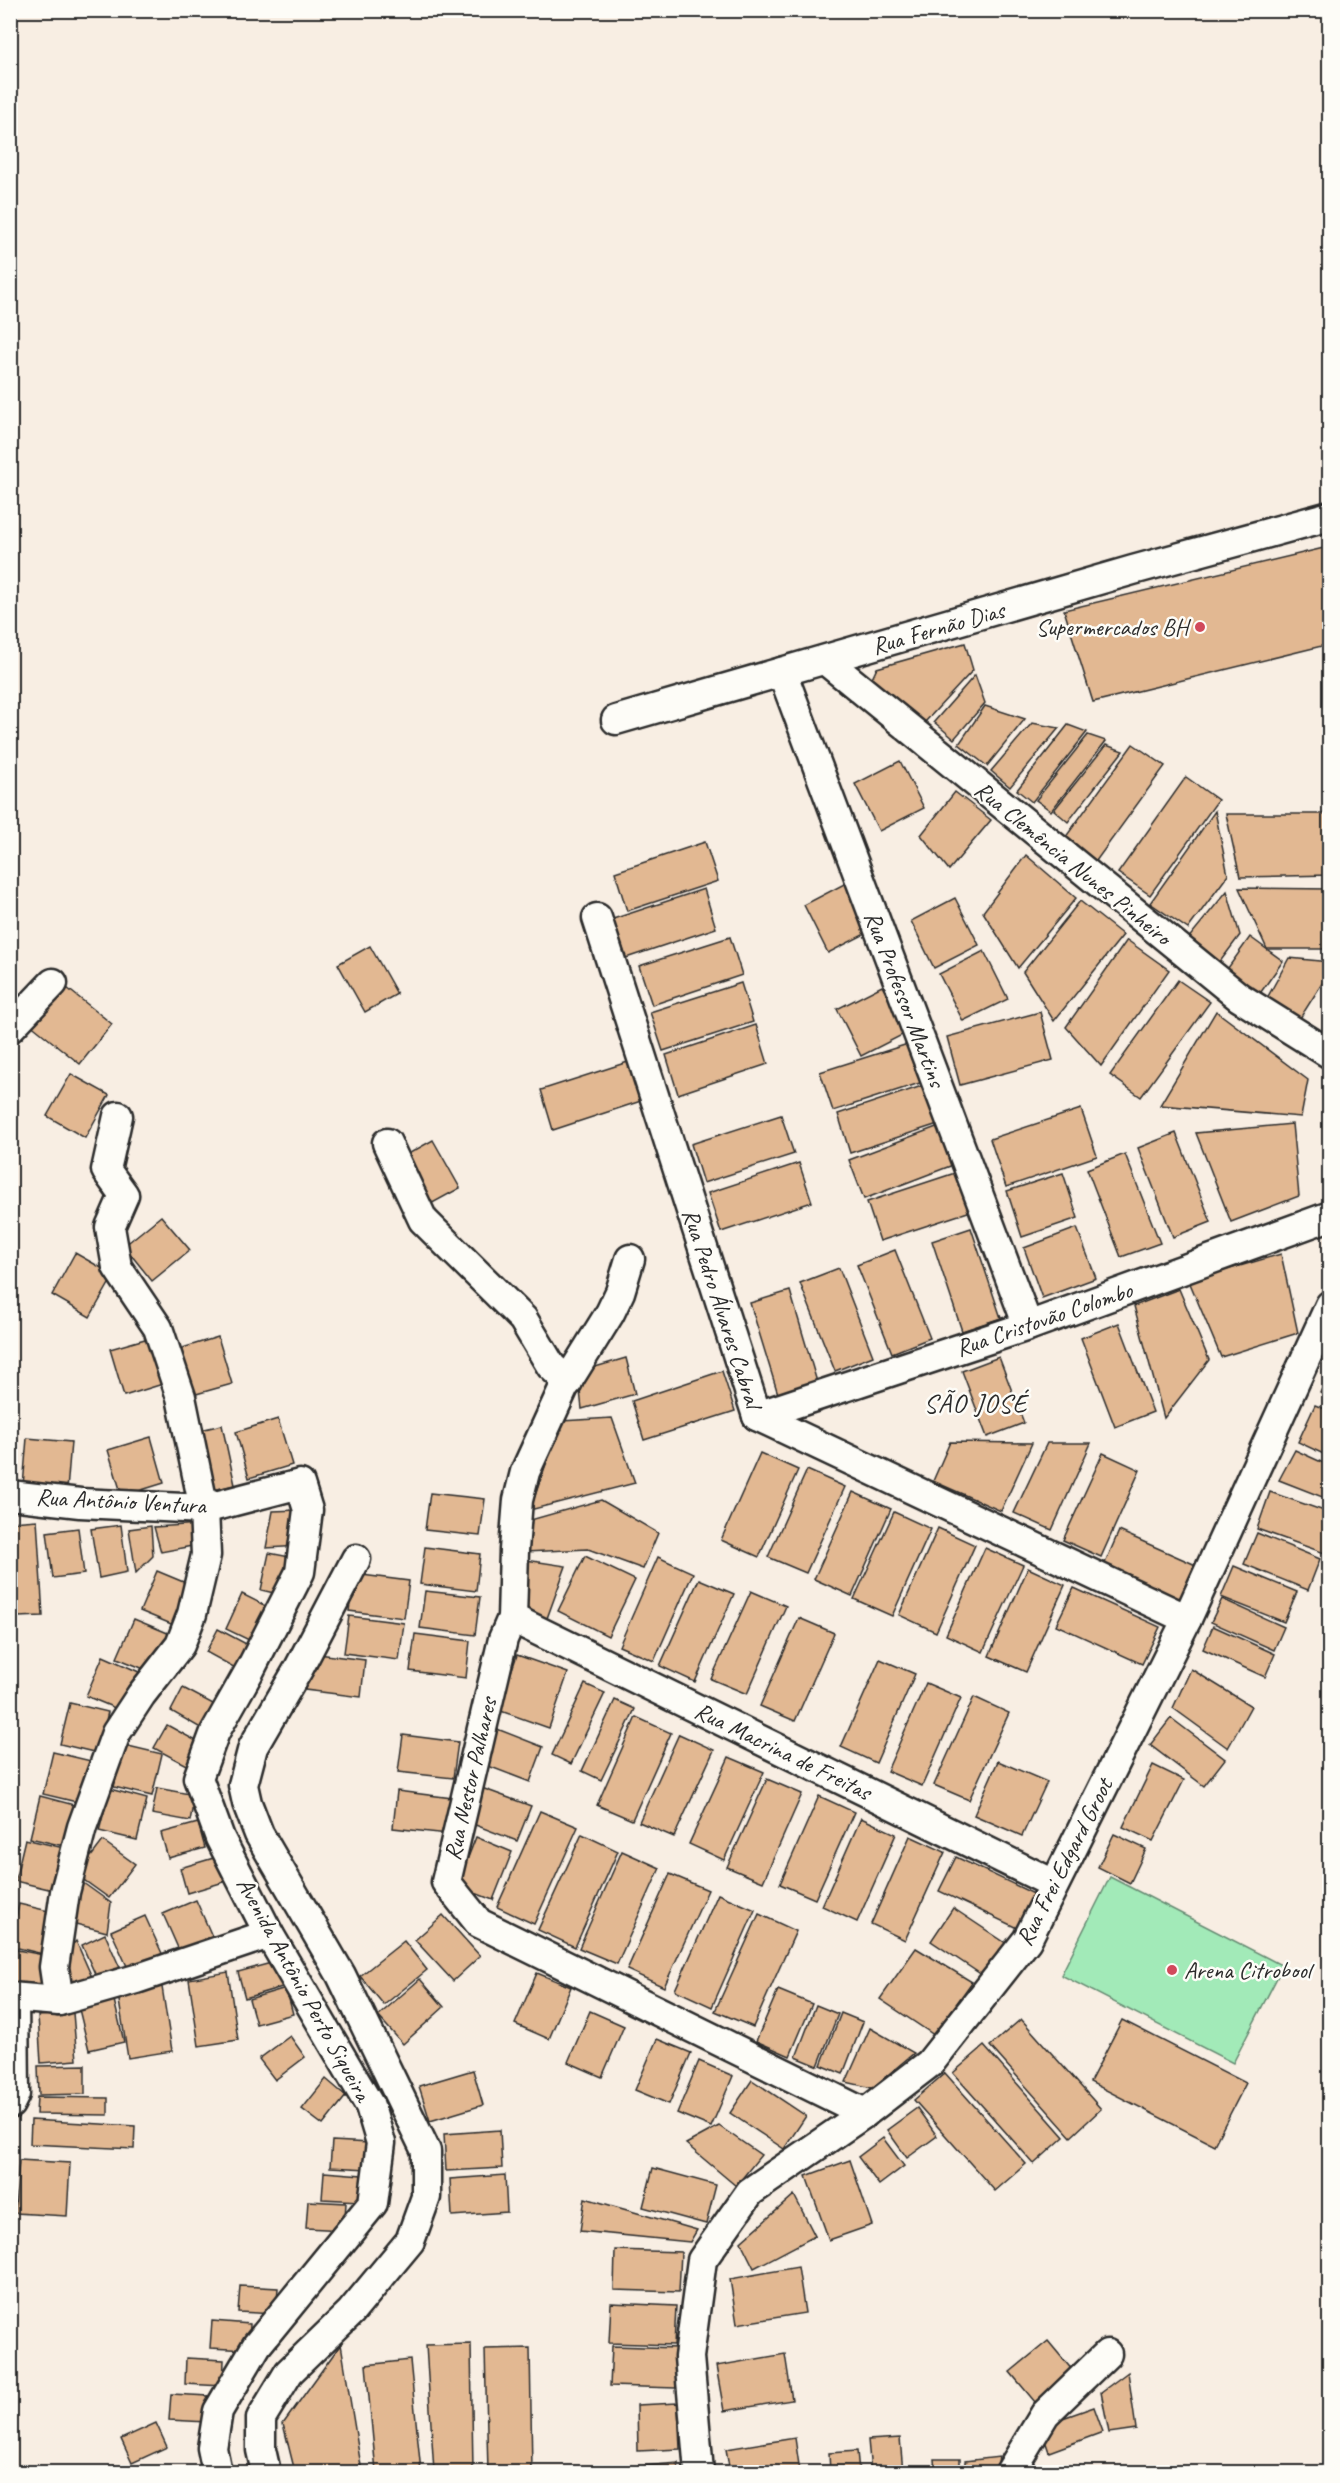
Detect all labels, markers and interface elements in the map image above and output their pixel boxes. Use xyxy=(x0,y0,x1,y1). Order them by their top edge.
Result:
street label: Rua Fernão Dias xyxy=(868,594,1010,661)
place label: Supermercados BH xyxy=(1036,612,1191,642)
marker: Supermercados BH xyxy=(1193,620,1207,634)
street label: Rua Clemência Nunes Pinheiro xyxy=(969,774,1179,953)
street label: Rua Professor Martins xyxy=(858,907,953,1093)
street label: Rua Pedro Álvares Cabral xyxy=(676,1205,770,1415)
street label: Rua Cristovão Colombo xyxy=(952,1274,1138,1363)
district label: SÃO JOSÉ xyxy=(924,1387,1029,1420)
street label: Rua Antônio Ventura xyxy=(35,1482,208,1520)
street label: Rua Nestor Palhares xyxy=(437,1692,504,1863)
street label: Rua Macrina de Freitas xyxy=(690,1695,879,1808)
street label: Rua Frei Edgard Groot xyxy=(1009,1772,1120,1951)
street label: Avenida Antônio Perto Siqueira xyxy=(230,1872,379,2108)
place label: Arena Citrobool xyxy=(1184,1955,1315,1985)
marker: Arena Citrobool xyxy=(1165,1963,1179,1977)

